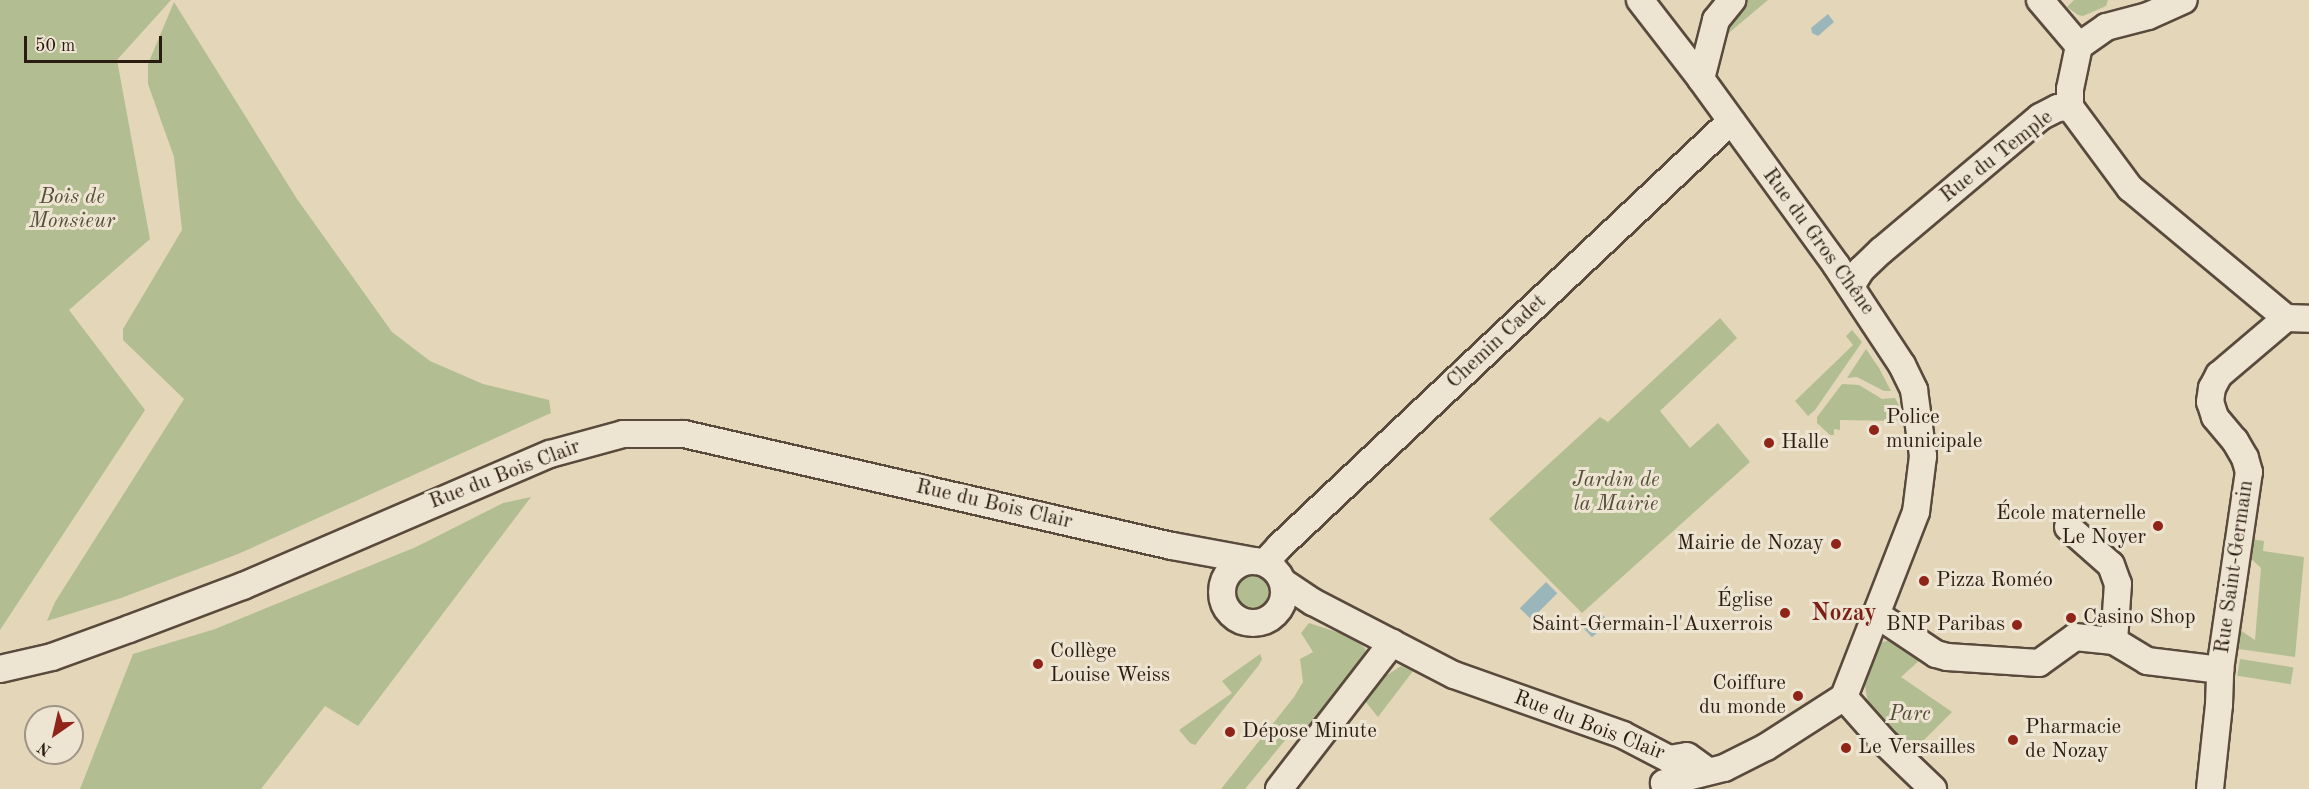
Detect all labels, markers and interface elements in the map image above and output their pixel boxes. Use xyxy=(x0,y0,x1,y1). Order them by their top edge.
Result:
scale bar xyxy=(27,24,165,62)
text: 50 m xyxy=(35,37,75,55)
street label: Rue du Temple xyxy=(1936,105,2058,209)
street label: Rue du Gros Chêne xyxy=(1756,164,1880,320)
park label: Bois de Monsieur xyxy=(29,185,115,235)
street label: Chemin Cadet xyxy=(1442,289,1552,395)
place label: Police municipale xyxy=(1886,405,1982,455)
marker: Police municipale xyxy=(1867,423,1881,437)
place label: Halle xyxy=(1781,430,1829,456)
street label: Rue du Bois Clair xyxy=(426,435,584,515)
marker: Halle xyxy=(1762,436,1776,450)
park label: Jardin de la Mairie xyxy=(1572,468,1660,518)
street label: Rue du Bois Clair xyxy=(913,475,1075,535)
street label: Rue Saint-Germain xyxy=(2210,479,2260,655)
place label: École maternelle Le Noyer xyxy=(1996,501,2146,551)
marker: École maternelle Le Noyer xyxy=(2151,519,2165,533)
place label: Mairie de Nozay xyxy=(1677,531,1824,557)
marker: Mairie de Nozay xyxy=(1829,537,1843,551)
place label: Pizza Roméo xyxy=(1936,568,2053,594)
marker: Pizza Roméo xyxy=(1917,574,1931,588)
place label: Église Saint-Germain-l'Auxerrois xyxy=(1532,588,1773,638)
district label: Nozay xyxy=(1811,601,1877,629)
place label: Casino Shop xyxy=(2083,605,2196,631)
marker: Église Saint-Germain-l'Auxerrois xyxy=(1778,606,1792,620)
marker: Casino Shop xyxy=(2064,611,2078,625)
place label: BNP Paribas xyxy=(1886,612,2005,638)
marker: BNP Paribas xyxy=(2010,618,2024,632)
place label: Collège Louise Weiss xyxy=(1050,639,1170,689)
marker: Collège Louise Weiss xyxy=(1031,657,1045,671)
place label: Coiffure du monde xyxy=(1699,671,1786,721)
street label: Rue du Bois Clair xyxy=(1510,686,1668,766)
marker: Coiffure du monde xyxy=(1791,689,1805,703)
park label: Parc xyxy=(1889,702,1931,728)
north arrow xyxy=(24,705,84,765)
place label: Pharmacie de Nozay xyxy=(2025,715,2121,765)
place label: Dépose Minute xyxy=(1242,719,1377,745)
marker: Dépose Minute xyxy=(1223,725,1237,739)
marker: Pharmacie de Nozay xyxy=(2006,733,2020,747)
place label: Le Versailles xyxy=(1858,735,1975,761)
text: N xyxy=(36,738,55,758)
marker: Le Versailles xyxy=(1839,741,1853,755)

